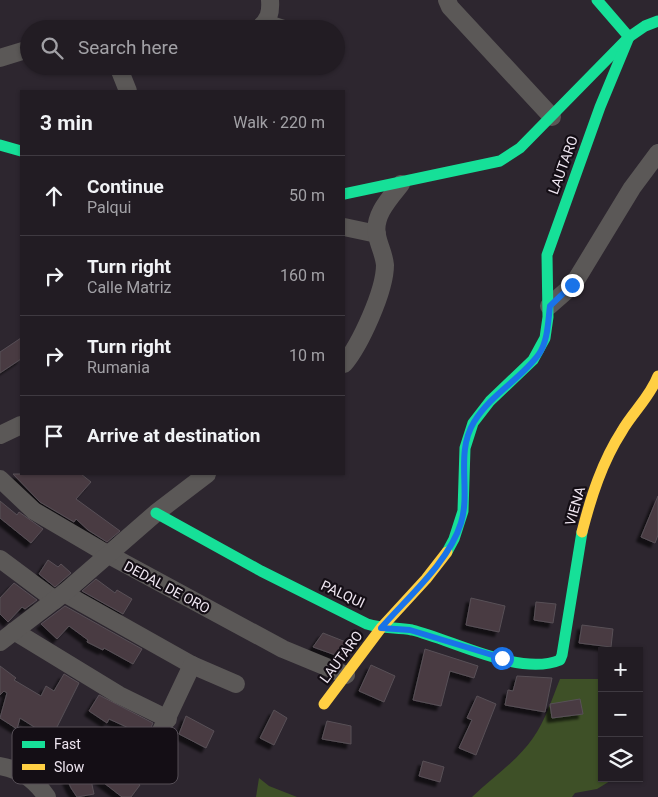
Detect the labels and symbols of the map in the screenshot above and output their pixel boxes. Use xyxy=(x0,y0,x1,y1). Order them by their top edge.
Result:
street label: LAUTARO xyxy=(545,134,581,196)
route end xyxy=(561,274,584,297)
street label: VIENA xyxy=(562,485,588,527)
street label: DEDAL DE ORO xyxy=(121,558,213,616)
street label: PALQUI xyxy=(318,577,368,611)
street label: LAUTARO xyxy=(316,628,366,686)
route start xyxy=(491,647,514,670)
legend xyxy=(12,727,178,784)
text: Fast xyxy=(54,736,81,752)
text: Slow xyxy=(54,759,85,775)

